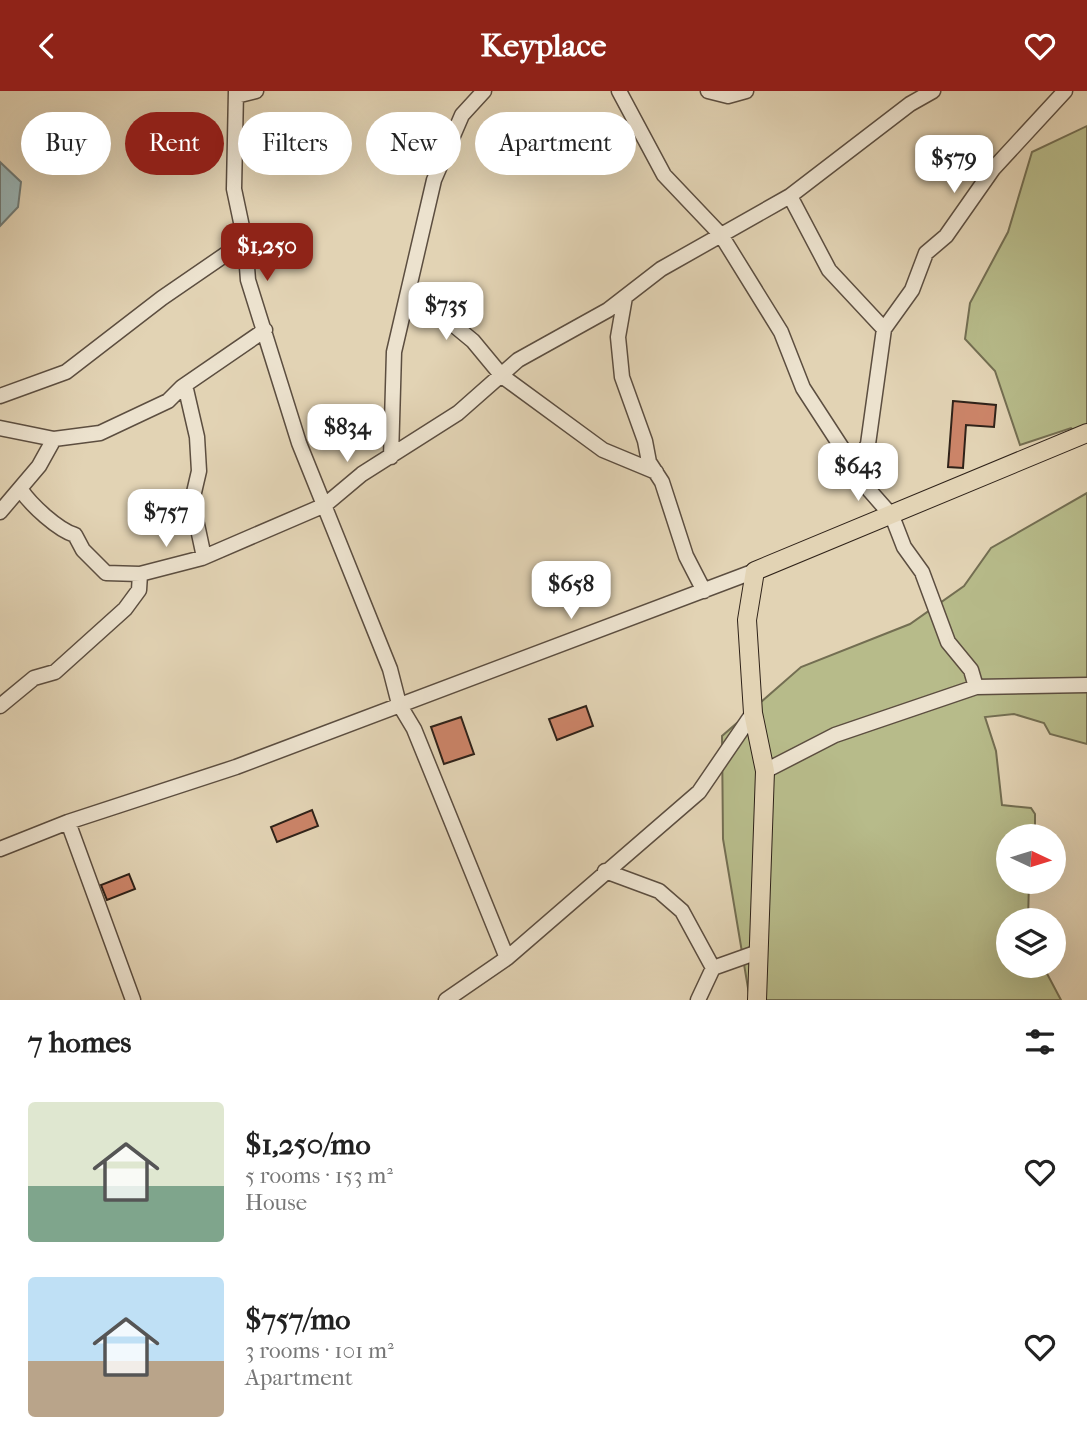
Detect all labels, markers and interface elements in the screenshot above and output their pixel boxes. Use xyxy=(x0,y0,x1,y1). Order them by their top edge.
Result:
icon: back xyxy=(28,27,66,65)
text: Keyplace xyxy=(481,27,606,64)
icon: heart xyxy=(1021,27,1059,65)
chip: Buy xyxy=(21,112,111,175)
chip: Rent xyxy=(125,112,224,175)
chip: Filters xyxy=(238,112,352,175)
chip: New xyxy=(366,112,461,175)
chip: Apartment xyxy=(475,112,636,175)
pin: $579 xyxy=(913,135,995,195)
text: $579 xyxy=(931,144,977,171)
pin: $1,250 xyxy=(210,223,324,283)
text: $1,250 xyxy=(237,232,297,259)
pin: $735 xyxy=(405,282,487,342)
text: $735 xyxy=(424,291,468,318)
pin: $834 xyxy=(306,405,388,464)
text: $834 xyxy=(323,413,371,440)
pin: $643 xyxy=(817,443,899,503)
text: $643 xyxy=(834,452,882,479)
pin: $757 xyxy=(125,489,207,549)
text: $757 xyxy=(144,498,188,525)
pin: $658 xyxy=(530,561,612,621)
text: $658 xyxy=(548,570,594,597)
north arrow xyxy=(996,824,1066,894)
map controls xyxy=(996,824,1066,978)
button: layers xyxy=(996,908,1066,978)
icon: filters xyxy=(1021,1023,1059,1061)
text: 7 homes xyxy=(28,1025,131,1060)
text: $1,250/mo xyxy=(245,1127,371,1162)
icon: home xyxy=(84,1130,168,1214)
icon: heart xyxy=(1021,1153,1059,1191)
text: 5 rooms · 153 m² xyxy=(245,1162,393,1189)
text: House xyxy=(245,1189,307,1216)
text: $757/mo xyxy=(245,1302,350,1337)
icon: home xyxy=(84,1305,168,1389)
icon: heart xyxy=(1021,1328,1059,1366)
text: 3 rooms · 101 m² xyxy=(245,1337,394,1364)
text: Apartment xyxy=(245,1364,353,1391)

